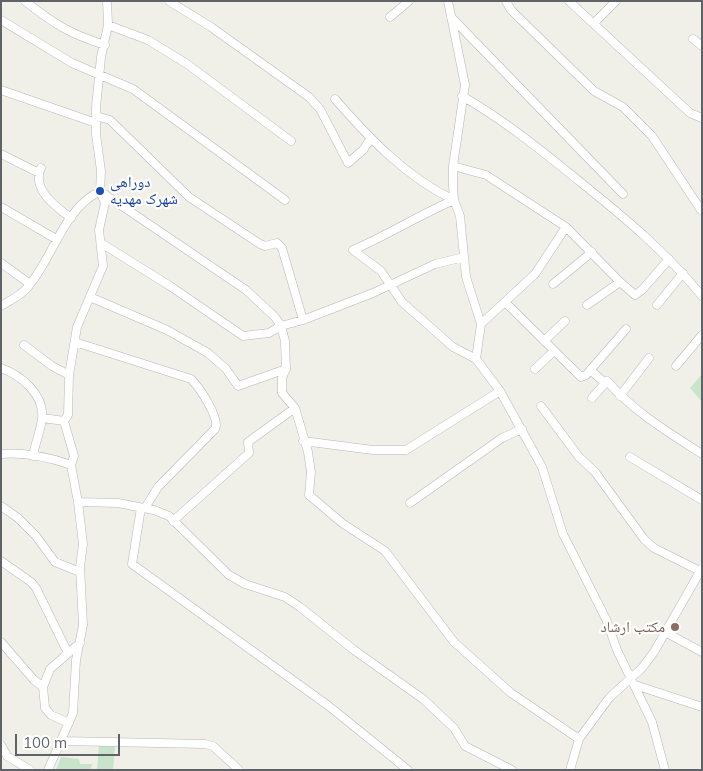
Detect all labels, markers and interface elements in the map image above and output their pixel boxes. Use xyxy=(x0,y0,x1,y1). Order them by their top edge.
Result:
place label: دوراهی شهرک مهدیه xyxy=(110,173,178,208)
marker: دوراهی شهرک مهدیه xyxy=(94,185,106,197)
place label: مکتب ارشاد xyxy=(600,618,665,636)
marker: مکتب ارشاد xyxy=(669,621,681,633)
scale bar xyxy=(18,724,122,756)
text: 100 m xyxy=(23,733,67,752)

